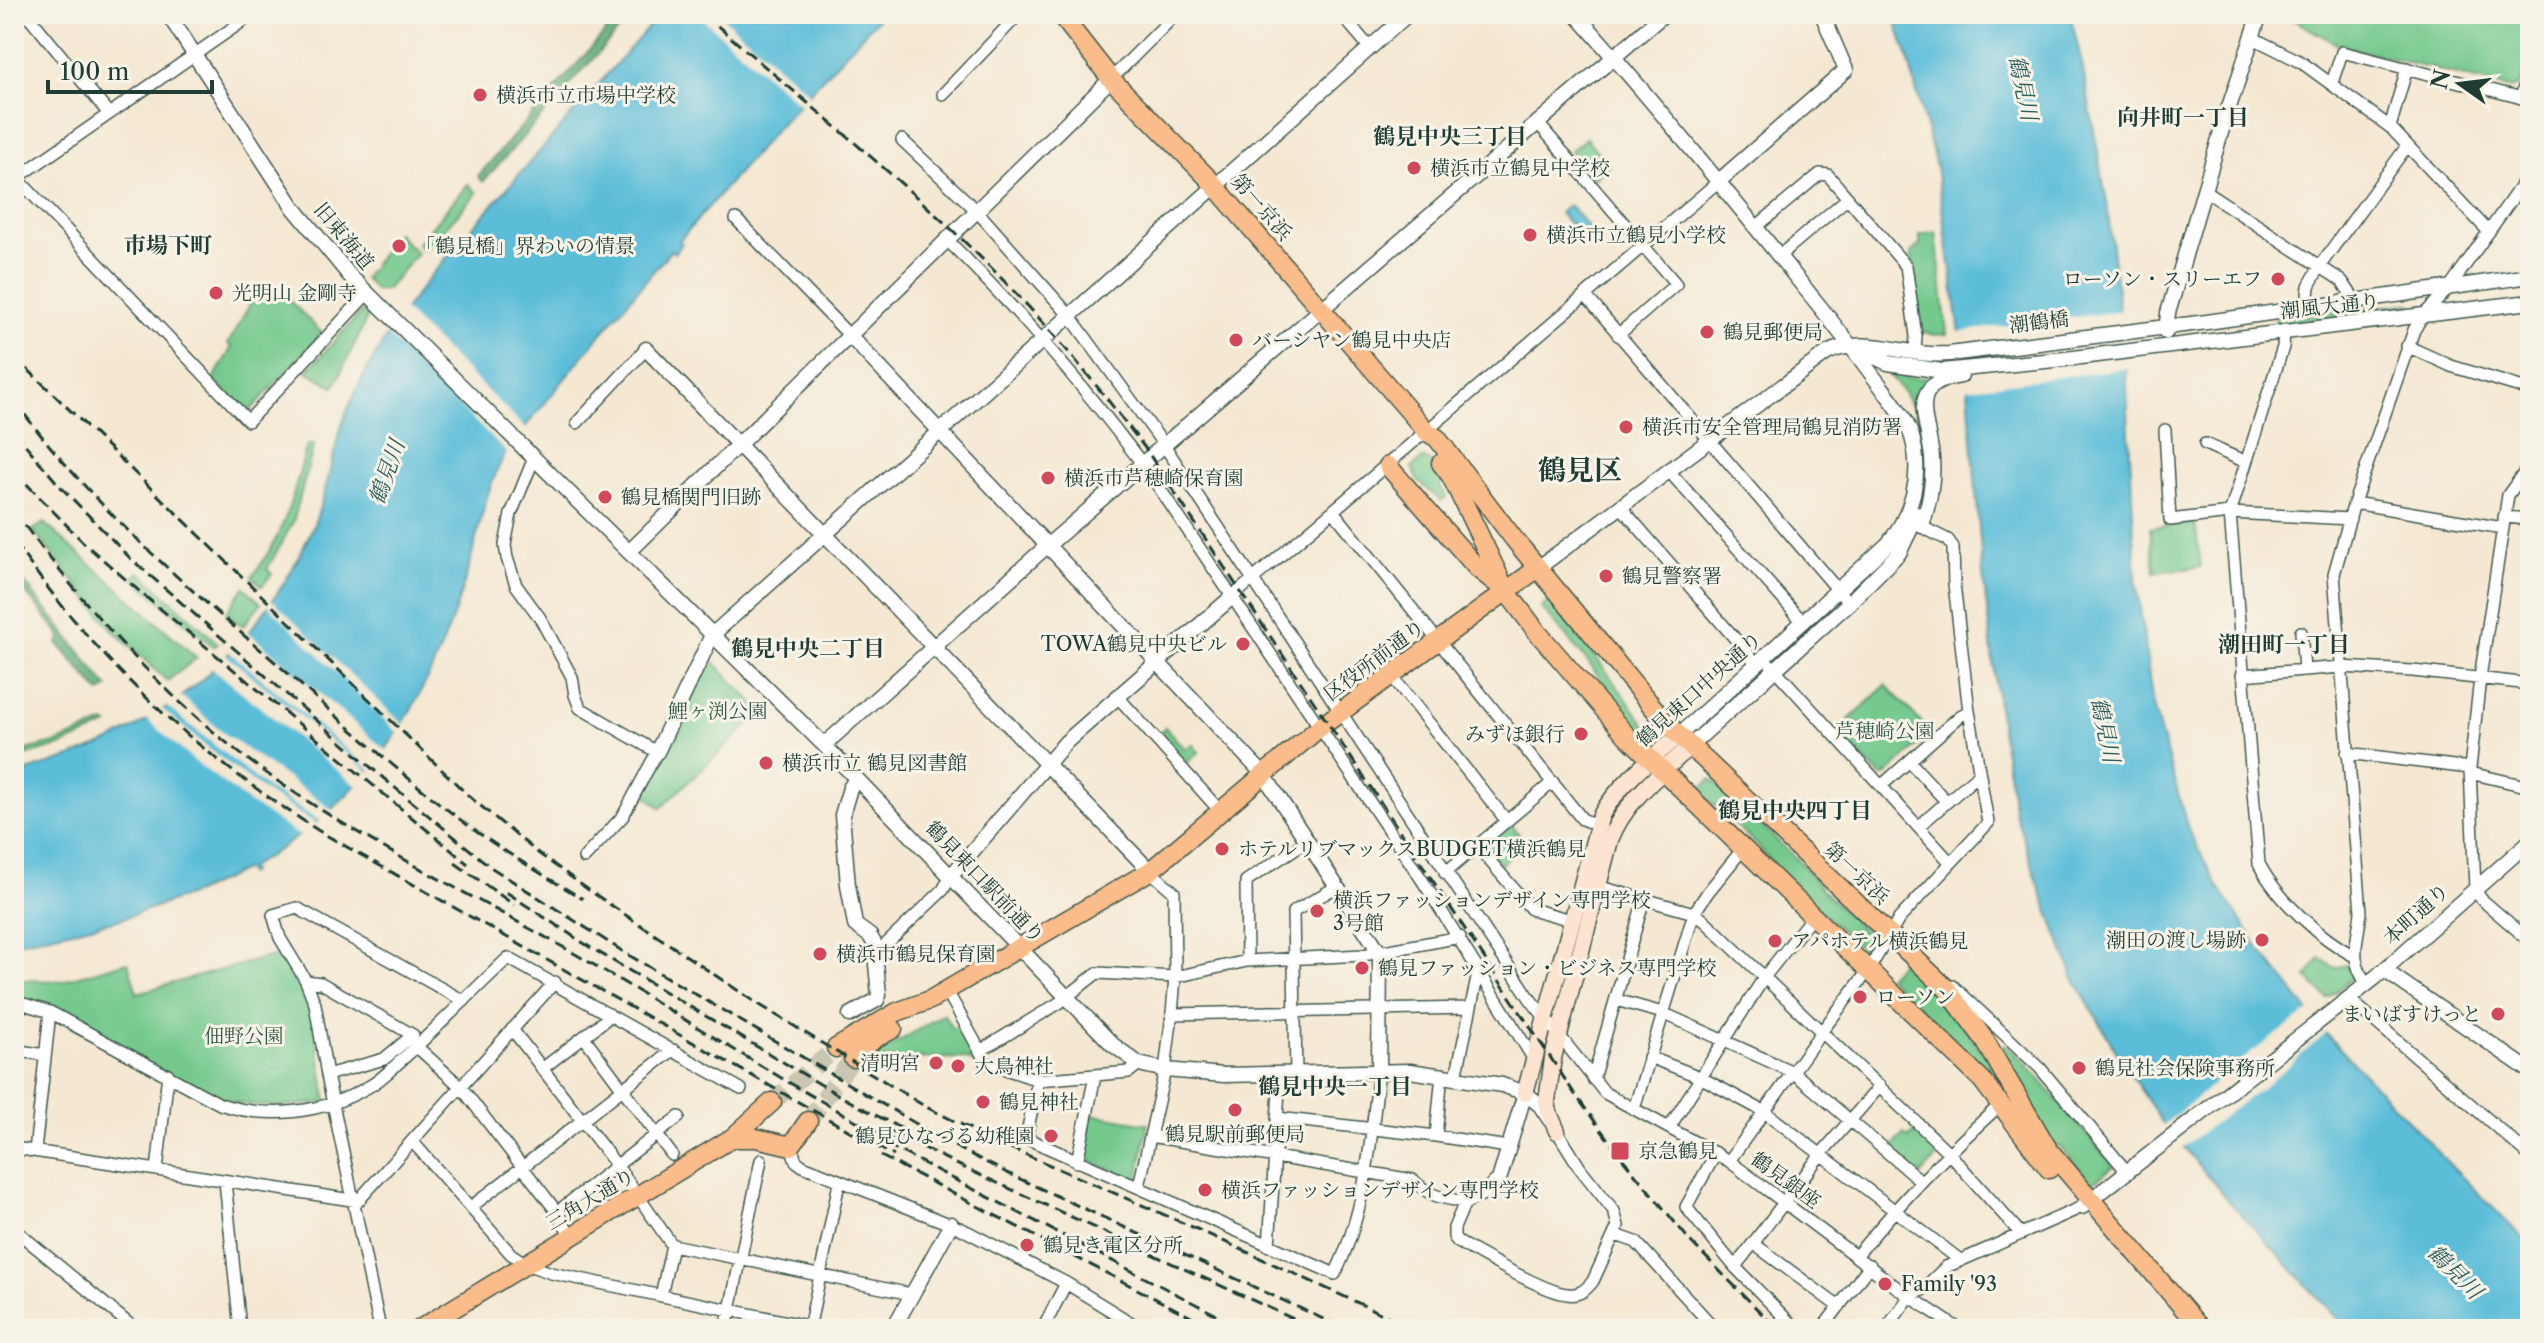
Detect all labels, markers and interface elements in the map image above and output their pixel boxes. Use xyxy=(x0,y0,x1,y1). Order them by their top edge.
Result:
scale bar xyxy=(48,44,212,94)
north arrow xyxy=(2420,44,2500,124)
water label: 鶴見川 xyxy=(2003,53,2043,125)
text: 100 m xyxy=(60,57,129,86)
text: N xyxy=(2426,67,2456,92)
place label: 横浜市立市場中学校 xyxy=(496,83,676,107)
marker: 横浜市立市場中学校 xyxy=(471,86,489,104)
district label: 向井町一丁目 xyxy=(2117,104,2249,131)
district label: 鶴見中央三丁目 xyxy=(1373,123,1527,150)
place label: 横浜市立鶴見中学校 xyxy=(1430,156,1610,180)
marker: 横浜市立鶴見中学校 xyxy=(1405,159,1423,177)
street label: 第一京浜 xyxy=(1227,169,1297,245)
street label: 旧東海道 xyxy=(309,198,379,274)
place label: 横浜市立鶴見小学校 xyxy=(1546,223,1726,247)
marker: 横浜市立鶴見小学校 xyxy=(1521,226,1539,244)
district label: 市場下町 xyxy=(124,232,212,259)
place label: 「鶴見橋」界わいの情景 xyxy=(415,234,635,258)
marker: 「鶴見橋」界わいの情景 xyxy=(390,237,408,255)
place label: ローソン・スリーエフ xyxy=(2063,267,2262,291)
marker: ローソン・スリーエフ xyxy=(2269,270,2287,288)
place label: 光明山 金剛寺 xyxy=(232,281,357,305)
marker: 光明山 金剛寺 xyxy=(207,284,225,302)
street label: 潮風大通り xyxy=(2279,289,2381,323)
street label: 潮鶴橋 xyxy=(2008,306,2070,338)
place label: 鶴見郵便局 xyxy=(1723,320,1823,344)
marker: 鶴見郵便局 xyxy=(1698,323,1716,341)
place label: バーシヤン鶴見中央店 xyxy=(1252,328,1451,352)
marker: バーシヤン鶴見中央店 xyxy=(1227,331,1245,349)
place label: 横浜市安全管理局鶴見消防署 xyxy=(1642,415,1902,439)
marker: 横浜市安全管理局鶴見消防署 xyxy=(1617,418,1635,436)
water label: 鶴見川 xyxy=(363,435,411,508)
district label: 鶴見区 xyxy=(1538,453,1622,487)
place label: 横浜市芦穂崎保育園 xyxy=(1064,466,1244,490)
marker: 横浜市芦穂崎保育園 xyxy=(1039,469,1057,487)
place label: 鶴見橋関門旧跡 xyxy=(621,485,761,509)
marker: 鶴見橋関門旧跡 xyxy=(596,488,614,506)
place label: 鶴見警察署 xyxy=(1622,564,1722,588)
marker: 鶴見警察署 xyxy=(1597,567,1615,585)
street label: 区役所前通り xyxy=(1319,614,1429,706)
street label: 鶴見東口中央通り xyxy=(1632,627,1766,751)
district label: 潮田町一丁目 xyxy=(2218,631,2350,658)
place label: TOWA鶴見中央ビル xyxy=(1041,632,1227,656)
district label: 鶴見中央二丁目 xyxy=(731,635,885,662)
marker: TOWA鶴見中央ビル xyxy=(1234,635,1252,653)
water label: 鶴見川 xyxy=(2085,695,2125,767)
park label: 鯉ヶ渕公園 xyxy=(668,699,768,723)
park label: 芦穂崎公園 xyxy=(1835,719,1935,743)
place label: みずほ銀行 xyxy=(1465,722,1565,746)
marker: みずほ銀行 xyxy=(1572,725,1590,743)
place label: 横浜市立 鶴見図書館 xyxy=(782,751,967,775)
marker: 横浜市立 鶴見図書館 xyxy=(757,754,775,772)
district label: 鶴見中央四丁目 xyxy=(1718,797,1872,824)
street label: 鶴見東口駅前通り xyxy=(921,816,1049,948)
place label: ホテルリブマックスBUDGET横浜鶴見 xyxy=(1238,837,1586,861)
street label: 第一京浜 xyxy=(1820,837,1894,909)
marker: ホテルリブマックスBUDGET横浜鶴見 xyxy=(1213,840,1231,858)
street label: 本町通り xyxy=(2378,878,2454,950)
place label: 横浜ファッションデザイン専門学校 3号館 xyxy=(1333,888,1651,935)
marker: 横浜ファッションデザイン専門学校 3号館 xyxy=(1308,902,1326,920)
place label: 潮田の渡し場跡 xyxy=(2106,928,2246,952)
place label: アパホテル横浜鶴見 xyxy=(1791,929,1968,953)
marker: 潮田の渡し場跡 xyxy=(2253,931,2271,949)
marker: アパホテル横浜鶴見 xyxy=(1766,932,1784,950)
place label: 横浜市鶴見保育園 xyxy=(836,942,996,966)
marker: 横浜市鶴見保育園 xyxy=(811,945,829,963)
place label: 鶴見ファッション・ビジネス専門学校 xyxy=(1378,956,1717,980)
marker: 鶴見ファッション・ビジネス専門学校 xyxy=(1353,959,1371,977)
place label: ローソン xyxy=(1876,985,1955,1009)
marker: ローソン xyxy=(1851,988,1869,1006)
place label: まいばすけっと xyxy=(2342,1002,2482,1026)
marker: まいばすけっと xyxy=(2489,1005,2507,1023)
park label: 佃野公園 xyxy=(204,1024,284,1048)
place label: 清明宮 xyxy=(860,1051,920,1075)
marker: 清明宮 xyxy=(927,1054,945,1072)
place label: 大鳥神社 xyxy=(974,1054,1054,1078)
place label: 鶴見社会保険事務所 xyxy=(2095,1056,2275,1080)
marker: 大鳥神社 xyxy=(949,1057,967,1075)
marker: 鶴見社会保険事務所 xyxy=(2070,1059,2088,1077)
district label: 鶴見中央一丁目 xyxy=(1258,1073,1412,1100)
place label: 鶴見神社 xyxy=(999,1090,1079,1114)
marker: 鶴見神社 xyxy=(974,1093,992,1111)
marker: 鶴見駅前郵便局 xyxy=(1226,1101,1244,1119)
place label: 鶴見駅前郵便局 xyxy=(1165,1122,1305,1146)
place label: 鶴見ひなづる幼稚園 xyxy=(855,1124,1035,1148)
marker: 鶴見ひなづる幼稚園 xyxy=(1042,1127,1060,1145)
place label: 京急鶴見 xyxy=(1638,1139,1718,1163)
marker: 京急鶴見 xyxy=(1609,1140,1631,1162)
street label: 鶴見銀座 xyxy=(1747,1147,1825,1213)
street label: 三角大通り xyxy=(541,1163,639,1235)
place label: 横浜ファッションデザイン専門学校 xyxy=(1221,1178,1539,1202)
marker: 横浜ファッションデザイン専門学校 xyxy=(1196,1181,1214,1199)
place label: 鶴見き電区分所 xyxy=(1043,1233,1183,1257)
marker: 鶴見き電区分所 xyxy=(1018,1236,1036,1254)
water label: 鶴見川 xyxy=(2422,1239,2489,1306)
place label: Family '93 xyxy=(1901,1272,1997,1296)
marker: Family '93 xyxy=(1876,1275,1894,1293)

